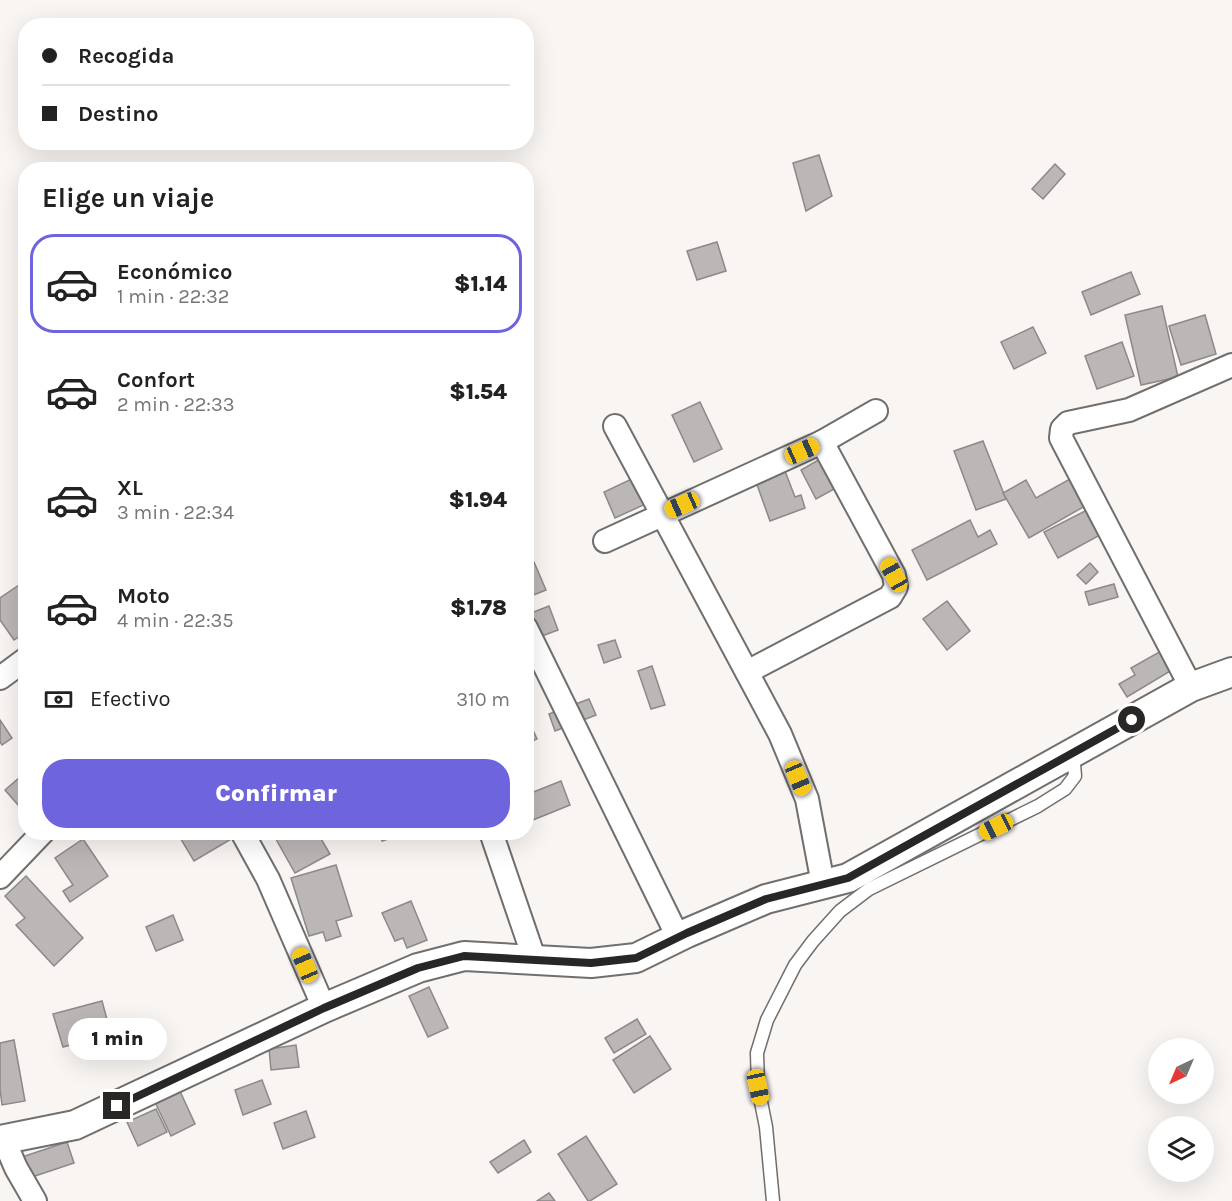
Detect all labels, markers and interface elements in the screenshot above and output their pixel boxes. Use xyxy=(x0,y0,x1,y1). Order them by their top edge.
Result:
text: Recogida xyxy=(78,43,174,69)
text: Destino xyxy=(78,101,158,127)
text: Elige un viaje xyxy=(42,182,214,214)
icon: car xyxy=(45,257,99,311)
text: Económico xyxy=(117,259,232,285)
text: $1.14 xyxy=(454,271,507,297)
text: 1 min · 22:32 xyxy=(117,285,229,308)
icon: car xyxy=(45,365,99,419)
text: Confort xyxy=(117,367,195,393)
text: $1.54 xyxy=(449,379,507,405)
text: 2 min · 22:33 xyxy=(117,393,235,416)
car xyxy=(782,435,822,467)
icon: car xyxy=(45,473,99,527)
text: XL xyxy=(117,475,143,501)
text: $1.94 xyxy=(448,487,507,513)
car xyxy=(662,489,702,521)
text: 3 min · 22:34 xyxy=(117,501,234,524)
car xyxy=(877,555,911,595)
icon: car xyxy=(45,581,99,635)
text: Moto xyxy=(117,583,170,609)
text: $1.78 xyxy=(450,595,507,621)
text: 4 min · 22:35 xyxy=(117,609,234,632)
icon: cash xyxy=(42,683,75,716)
text: Efectivo xyxy=(90,686,170,712)
text: 310 m xyxy=(456,688,510,711)
route start xyxy=(1118,706,1145,733)
car xyxy=(783,758,813,798)
button: Confirmar xyxy=(42,759,510,828)
car xyxy=(976,811,1016,843)
car xyxy=(290,945,320,985)
callout: 1 min xyxy=(68,1019,166,1061)
text: 1 min xyxy=(91,1027,144,1050)
north arrow xyxy=(1148,1038,1214,1104)
map controls xyxy=(1148,1038,1214,1182)
car xyxy=(745,1068,771,1106)
route end xyxy=(103,1092,130,1119)
button: layers xyxy=(1148,1116,1214,1182)

